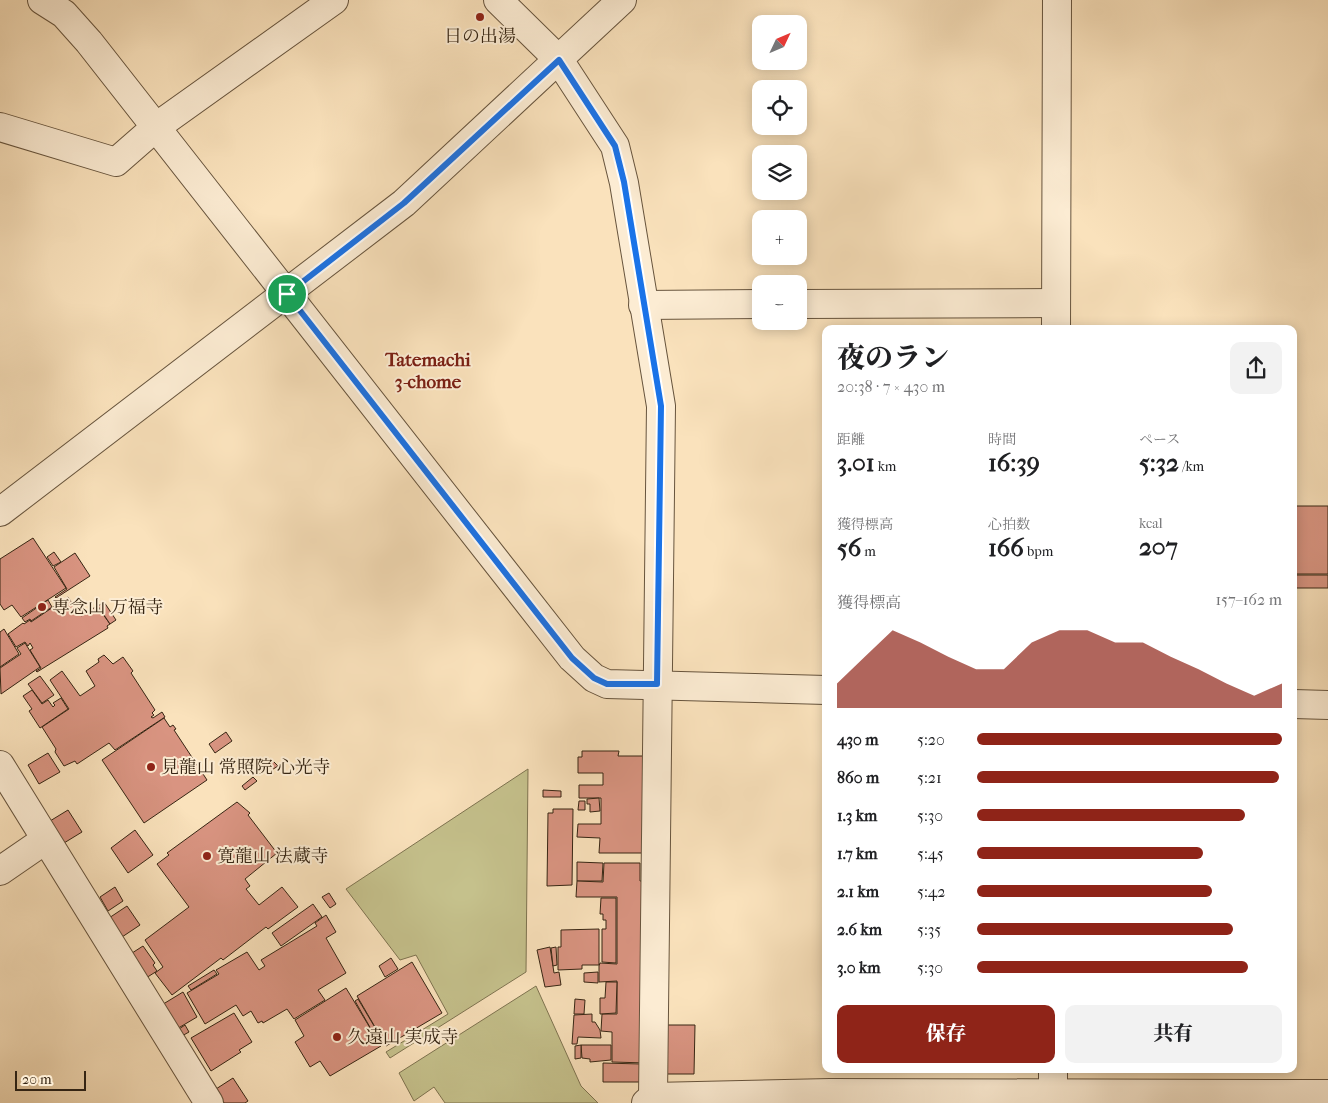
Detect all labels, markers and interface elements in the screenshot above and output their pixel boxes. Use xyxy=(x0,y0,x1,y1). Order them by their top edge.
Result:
marker: 日の出湯 xyxy=(474,11,486,23)
north arrow xyxy=(752,15,808,70)
map controls xyxy=(752,15,807,330)
place label: 日の出湯 xyxy=(444,26,516,47)
button: locate xyxy=(752,80,807,135)
button: layers xyxy=(752,145,807,200)
button: + xyxy=(752,210,807,265)
pin xyxy=(266,273,308,315)
button: − xyxy=(752,275,807,330)
icon: arrive xyxy=(273,280,301,308)
text: 夜のラン xyxy=(837,341,949,374)
button: share xyxy=(1230,342,1282,394)
district label: Tatemachi 3-chome xyxy=(384,349,471,393)
text: 20:38 · 7 × 430 m xyxy=(837,377,945,396)
text: 距離 xyxy=(837,431,865,448)
text: 時間 xyxy=(988,431,1016,448)
text: ペース xyxy=(1139,431,1180,448)
text: 3.01 xyxy=(837,448,875,477)
text: 16:39 xyxy=(988,448,1040,477)
text: 5:32 xyxy=(1139,448,1179,477)
text: km xyxy=(875,458,897,475)
text: /km xyxy=(1179,458,1204,475)
text: kcal xyxy=(1139,515,1163,532)
text: 獲得標高 xyxy=(837,516,893,533)
text: 心拍数 xyxy=(988,516,1030,533)
text: 207 xyxy=(1139,532,1178,561)
text: 56 xyxy=(837,533,861,562)
text: 166 xyxy=(988,533,1024,562)
text: m xyxy=(861,543,876,560)
text: bpm xyxy=(1024,543,1053,560)
text: 157–162 m xyxy=(1215,590,1282,609)
text: 獲得標高 xyxy=(837,593,901,612)
place label: 専念山 万福寺 xyxy=(52,597,164,618)
marker: 専念山 万福寺 xyxy=(36,601,48,613)
text: 430 m xyxy=(837,730,879,749)
text: 5:20 xyxy=(917,730,945,749)
place label: 見龍山 常照院 心光寺 xyxy=(161,757,331,778)
marker: 見龍山 常照院 心光寺 xyxy=(145,761,157,773)
text: 860 m xyxy=(837,768,879,787)
text: 5:21 xyxy=(917,768,942,787)
text: 1.3 km xyxy=(837,806,877,825)
text: 5:30 xyxy=(917,806,943,825)
text: 1.7 km xyxy=(837,844,878,863)
text: 5:45 xyxy=(917,844,944,863)
place label: 寛龍山 法蔵寺 xyxy=(217,846,329,867)
marker: 寛龍山 法蔵寺 xyxy=(201,850,213,862)
text: 2.1 km xyxy=(837,882,879,901)
text: 5:42 xyxy=(917,882,945,901)
text: 2.6 km xyxy=(837,920,882,939)
text: 5:35 xyxy=(917,920,941,939)
text: 3.0 km xyxy=(837,958,880,977)
text: 5:30 xyxy=(917,958,943,977)
button: 保存 xyxy=(837,1005,1055,1063)
button: 共有 xyxy=(1065,1005,1282,1063)
place label: 久遠山 実成寺 xyxy=(347,1027,459,1048)
marker: 久遠山 実成寺 xyxy=(331,1031,343,1043)
scale bar xyxy=(15,1068,86,1091)
text: 20 m xyxy=(22,1071,52,1088)

